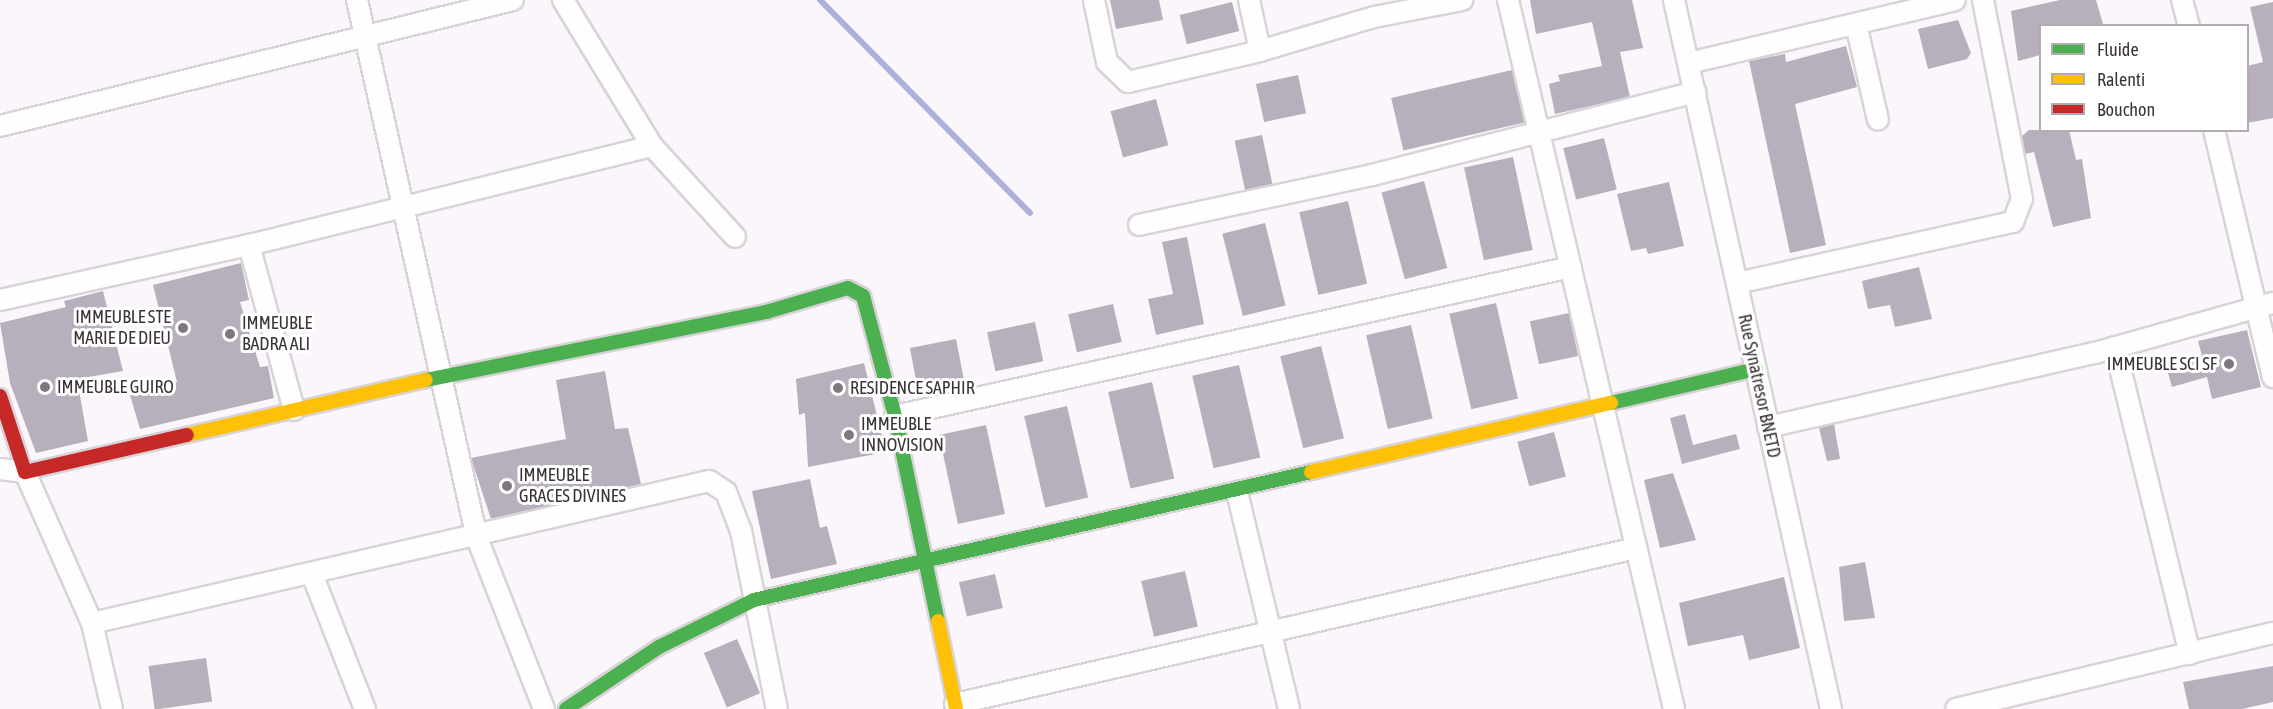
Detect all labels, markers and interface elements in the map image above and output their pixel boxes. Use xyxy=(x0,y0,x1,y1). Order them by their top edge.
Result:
legend xyxy=(2039,24,2249,132)
text: Fluide xyxy=(2097,39,2139,60)
text: Ralenti xyxy=(2097,69,2145,90)
text: Bouchon xyxy=(2097,99,2155,120)
place label: IMMEUBLE STE MARIE DE DIEU xyxy=(73,307,171,350)
street label: Rue Synatresor BNETD xyxy=(1733,312,1785,460)
place label: IMMEUBLE BADRA ALI xyxy=(242,313,312,356)
marker: IMMEUBLE STE MARIE DE DIEU xyxy=(176,321,190,335)
marker: IMMEUBLE BADRA ALI xyxy=(223,327,237,341)
place label: IMMEUBLE SCI SF xyxy=(2107,353,2217,375)
marker: IMMEUBLE SCI SF xyxy=(2222,357,2236,371)
place label: IMMEUBLE GUIRO xyxy=(57,376,174,398)
place label: RESIDENCE SAPHIR xyxy=(850,377,975,399)
marker: IMMEUBLE GUIRO xyxy=(38,380,52,394)
marker: RESIDENCE SAPHIR xyxy=(831,381,845,395)
place label: IMMEUBLE INNOVISION xyxy=(861,414,944,456)
marker: IMMEUBLE INNOVISION xyxy=(842,428,856,442)
place label: IMMEUBLE GRACES DIVINES xyxy=(519,465,626,508)
marker: IMMEUBLE GRACES DIVINES xyxy=(500,479,514,493)

